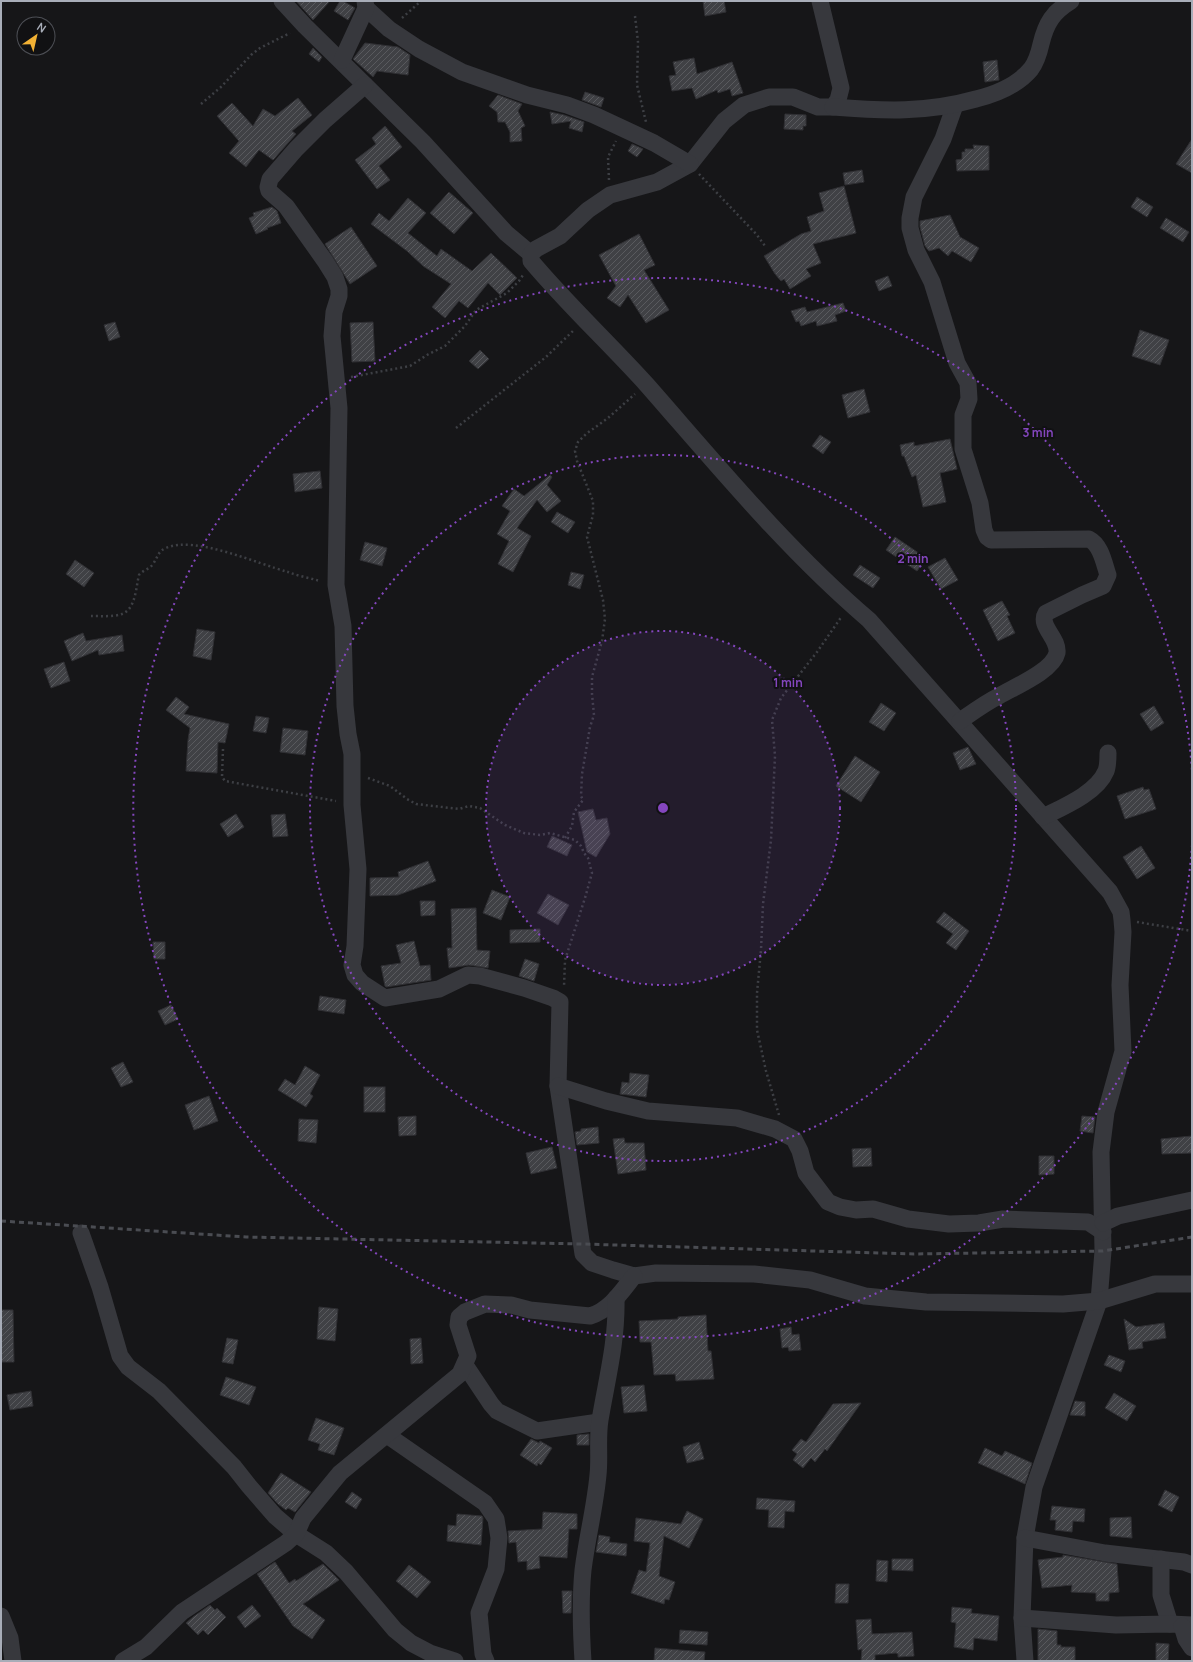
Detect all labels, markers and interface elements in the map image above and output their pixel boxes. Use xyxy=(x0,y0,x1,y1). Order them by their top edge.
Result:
north arrow xyxy=(16,16,56,56)
text: N xyxy=(34,19,49,36)
text: 3 min xyxy=(1022,424,1054,441)
text: 2 min xyxy=(897,550,929,567)
text: 1 min xyxy=(773,674,803,691)
centre of rings xyxy=(656,801,670,815)

